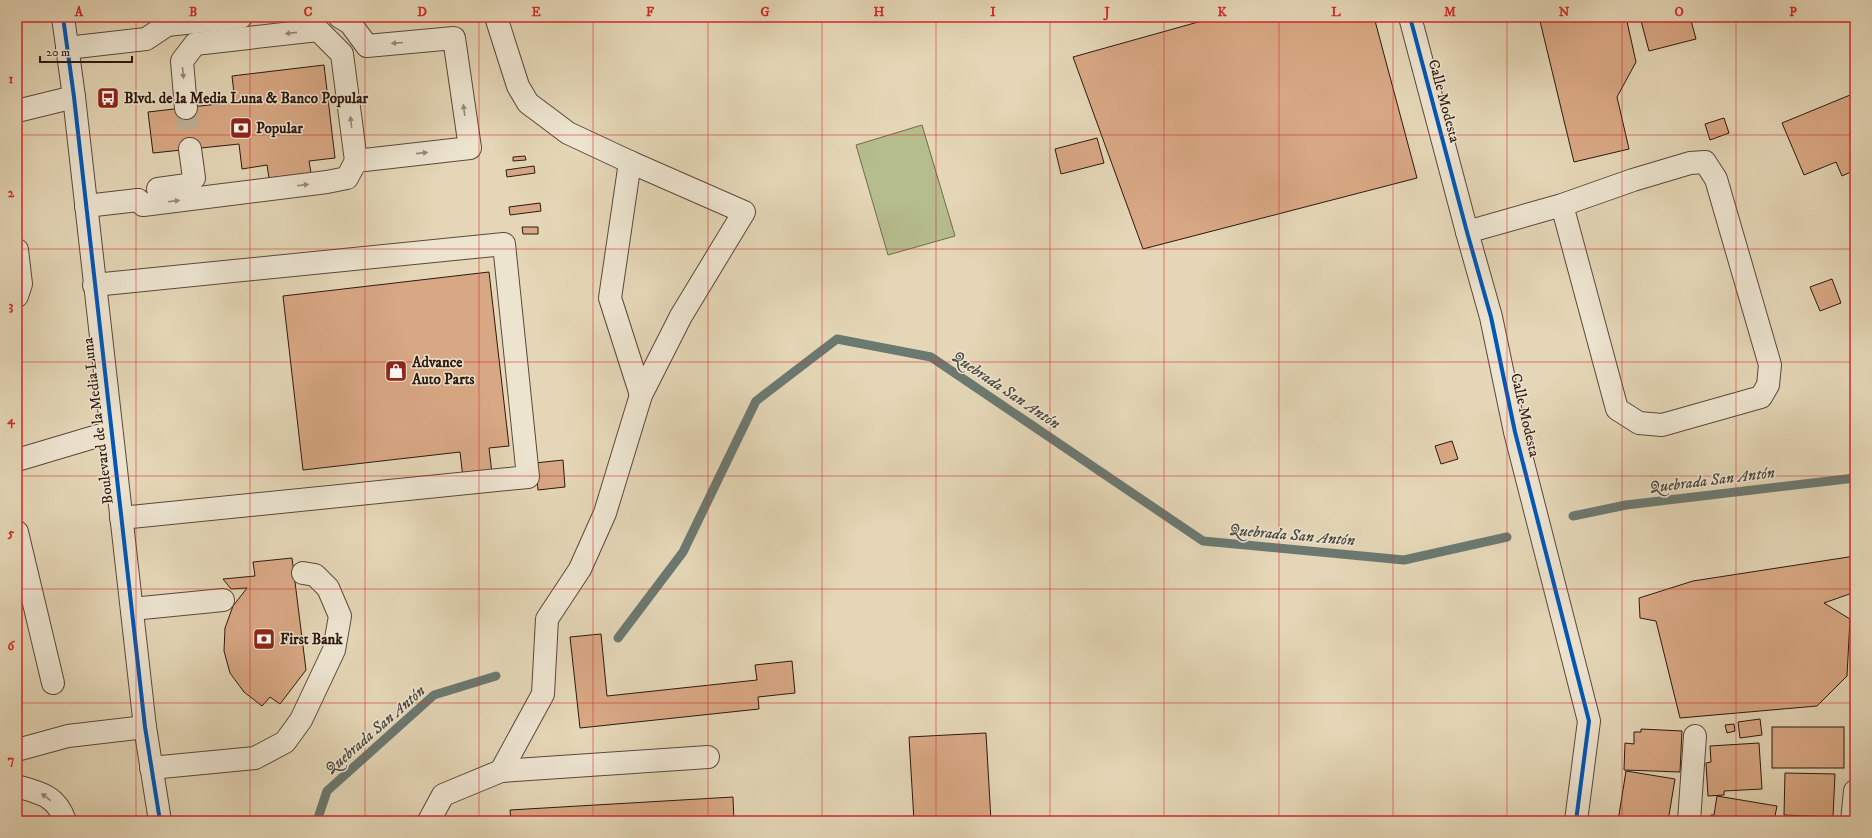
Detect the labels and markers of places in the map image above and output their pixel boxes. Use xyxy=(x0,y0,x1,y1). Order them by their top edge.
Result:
bus stop icon: Blvd. de la Media Luna & Banco Popular xyxy=(95,85,121,111)
place label: Blvd. de la Media Luna & Banco Popular xyxy=(124,89,369,108)
bank icon: Popular xyxy=(228,115,254,141)
place label: Popular xyxy=(256,119,303,138)
place label: Advance Auto Parts xyxy=(411,353,475,389)
shop icon: Advance Auto Parts xyxy=(383,358,409,384)
bank icon: First Bank xyxy=(251,626,277,652)
place label: First Bank xyxy=(280,630,343,649)

